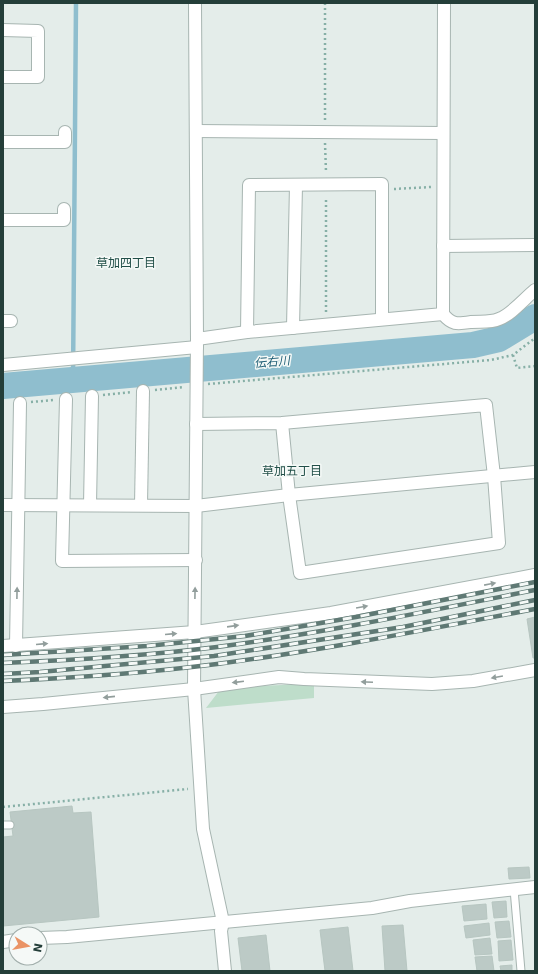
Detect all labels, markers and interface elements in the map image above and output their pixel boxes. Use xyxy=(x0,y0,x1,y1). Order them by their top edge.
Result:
district label: 草加四丁目 xyxy=(96,256,156,270)
water label: 伝右川 xyxy=(253,353,293,371)
district label: 草加五丁目 xyxy=(262,464,322,478)
one-way arrow xyxy=(483,581,496,587)
one-way arrow xyxy=(14,586,20,599)
one-way arrow xyxy=(192,586,198,599)
one-way arrow xyxy=(356,604,368,610)
one-way arrow xyxy=(227,623,239,630)
one-way arrow xyxy=(165,630,178,637)
one-way arrow xyxy=(36,640,48,647)
one-way arrow xyxy=(491,674,503,680)
one-way arrow xyxy=(232,679,244,686)
one-way arrow xyxy=(360,679,373,685)
one-way arrow xyxy=(103,694,115,701)
north arrow xyxy=(8,926,48,966)
text: N xyxy=(30,942,45,954)

